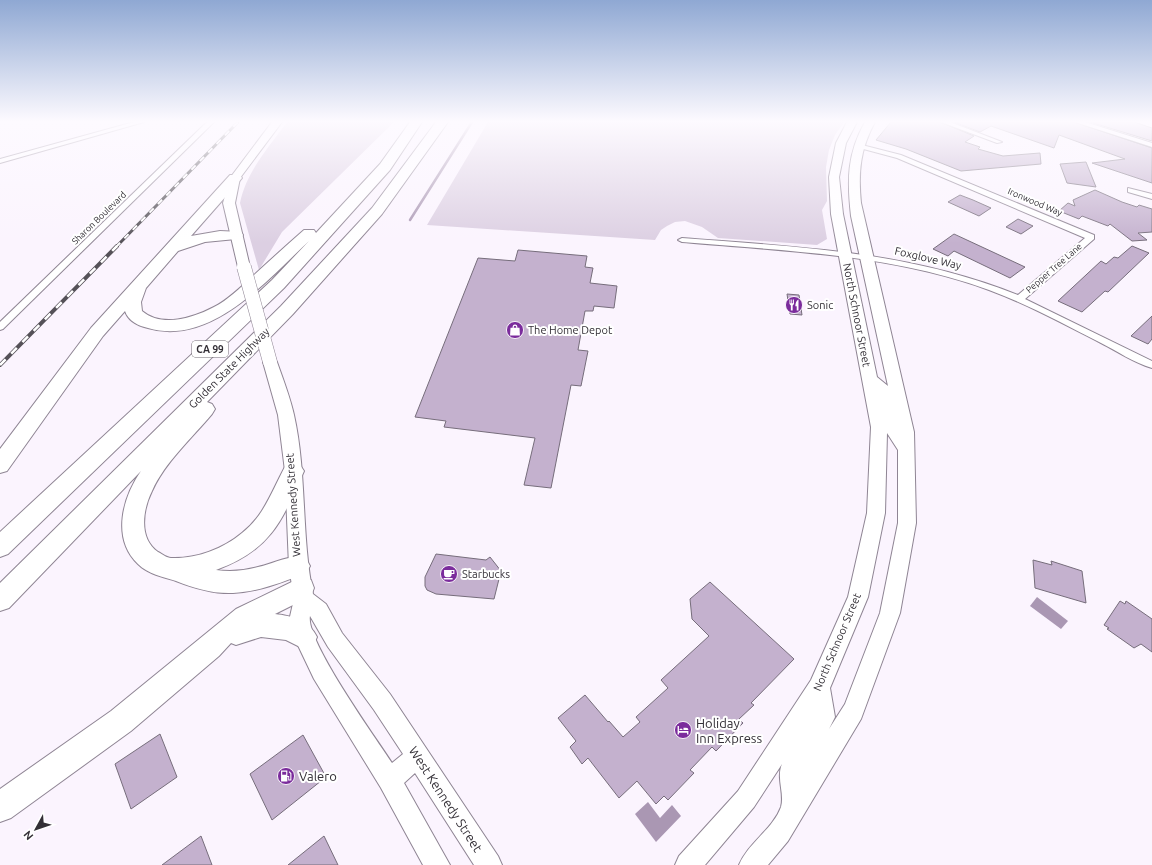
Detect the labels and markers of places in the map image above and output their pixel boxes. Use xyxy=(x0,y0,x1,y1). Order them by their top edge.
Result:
restaurant icon: Sonic xyxy=(784,295,804,315)
place label: Sonic xyxy=(807,299,833,311)
shop icon: The Home Depot xyxy=(505,320,525,340)
place label: The Home Depot xyxy=(528,324,613,336)
cafe icon: Starbucks xyxy=(439,564,459,584)
place label: Starbucks xyxy=(462,568,510,580)
place label: Holiday Inn Express xyxy=(696,716,762,745)
hotel icon: Holiday Inn Express xyxy=(673,720,693,740)
fuel station icon: Valero xyxy=(276,766,296,786)
place label: Valero xyxy=(299,769,337,783)

